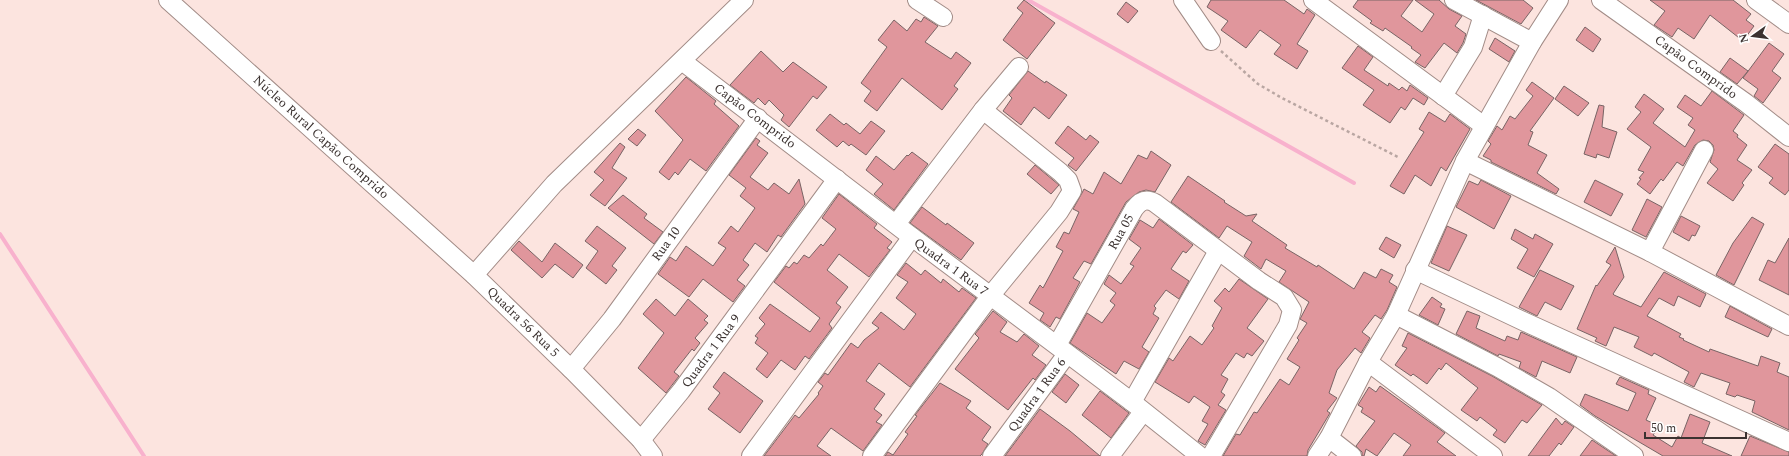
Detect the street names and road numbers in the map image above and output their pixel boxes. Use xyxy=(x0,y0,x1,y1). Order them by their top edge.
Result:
street label: Capão Comprido xyxy=(1650,30,1742,104)
street label: Núcleo Rural Capão Comprido xyxy=(248,70,394,204)
street label: Capão Comprido xyxy=(710,78,800,154)
street label: Rua 05 xyxy=(1103,210,1139,254)
street label: Rua 10 xyxy=(647,222,686,265)
street label: Quadra 1 Rua 7 xyxy=(910,233,992,301)
street label: Quadra 56 Rua 5 xyxy=(482,282,564,362)
street label: Quadra 1 Rua 9 xyxy=(677,309,746,392)
street label: Quadra 1 Rua 6 xyxy=(1003,353,1071,436)

